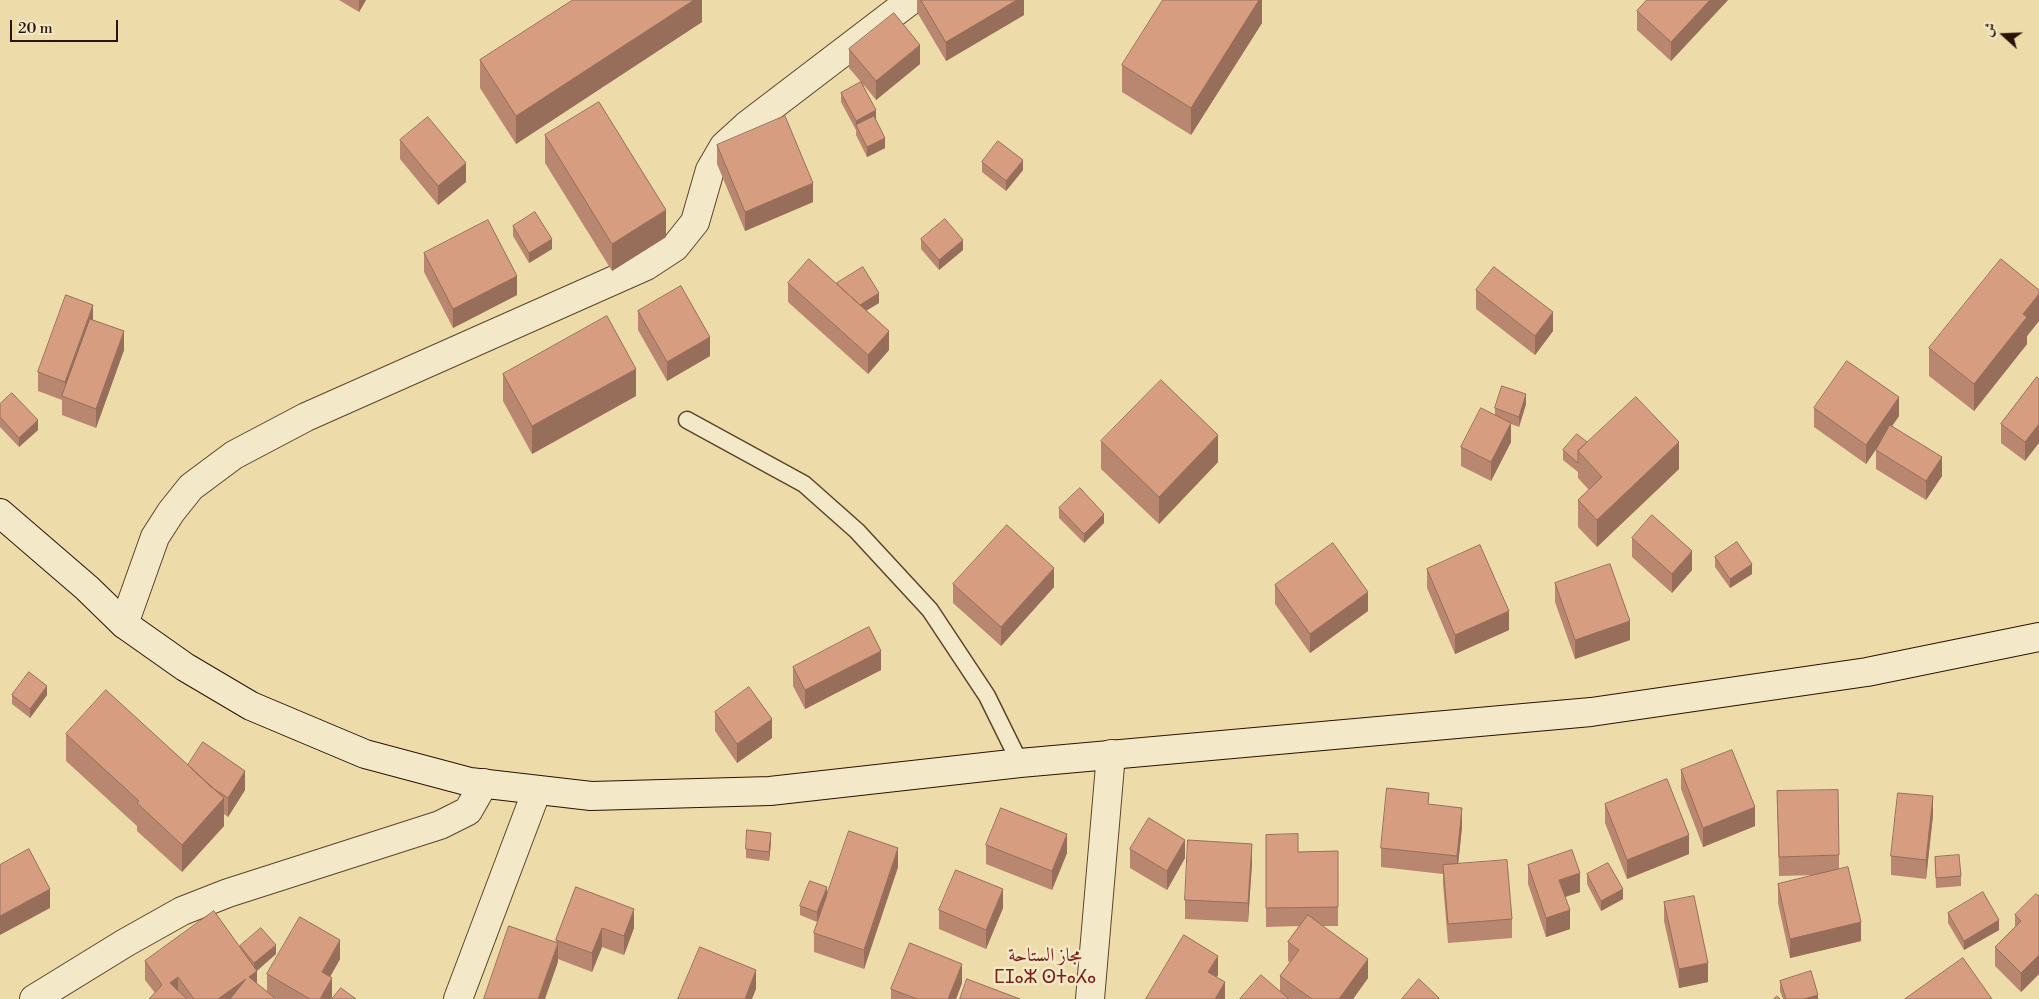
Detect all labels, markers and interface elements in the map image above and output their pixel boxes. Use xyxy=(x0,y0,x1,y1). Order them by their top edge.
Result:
scale bar xyxy=(12,10,120,42)
north arrow xyxy=(1979,10,2029,60)
text: 20 m xyxy=(18,19,53,38)
text: ش xyxy=(1979,20,2001,39)
district label: مجاز الستاحة ⵎⵊⴰⵣ ⵙⵜⴰⵃⴰ xyxy=(994,945,1096,989)

